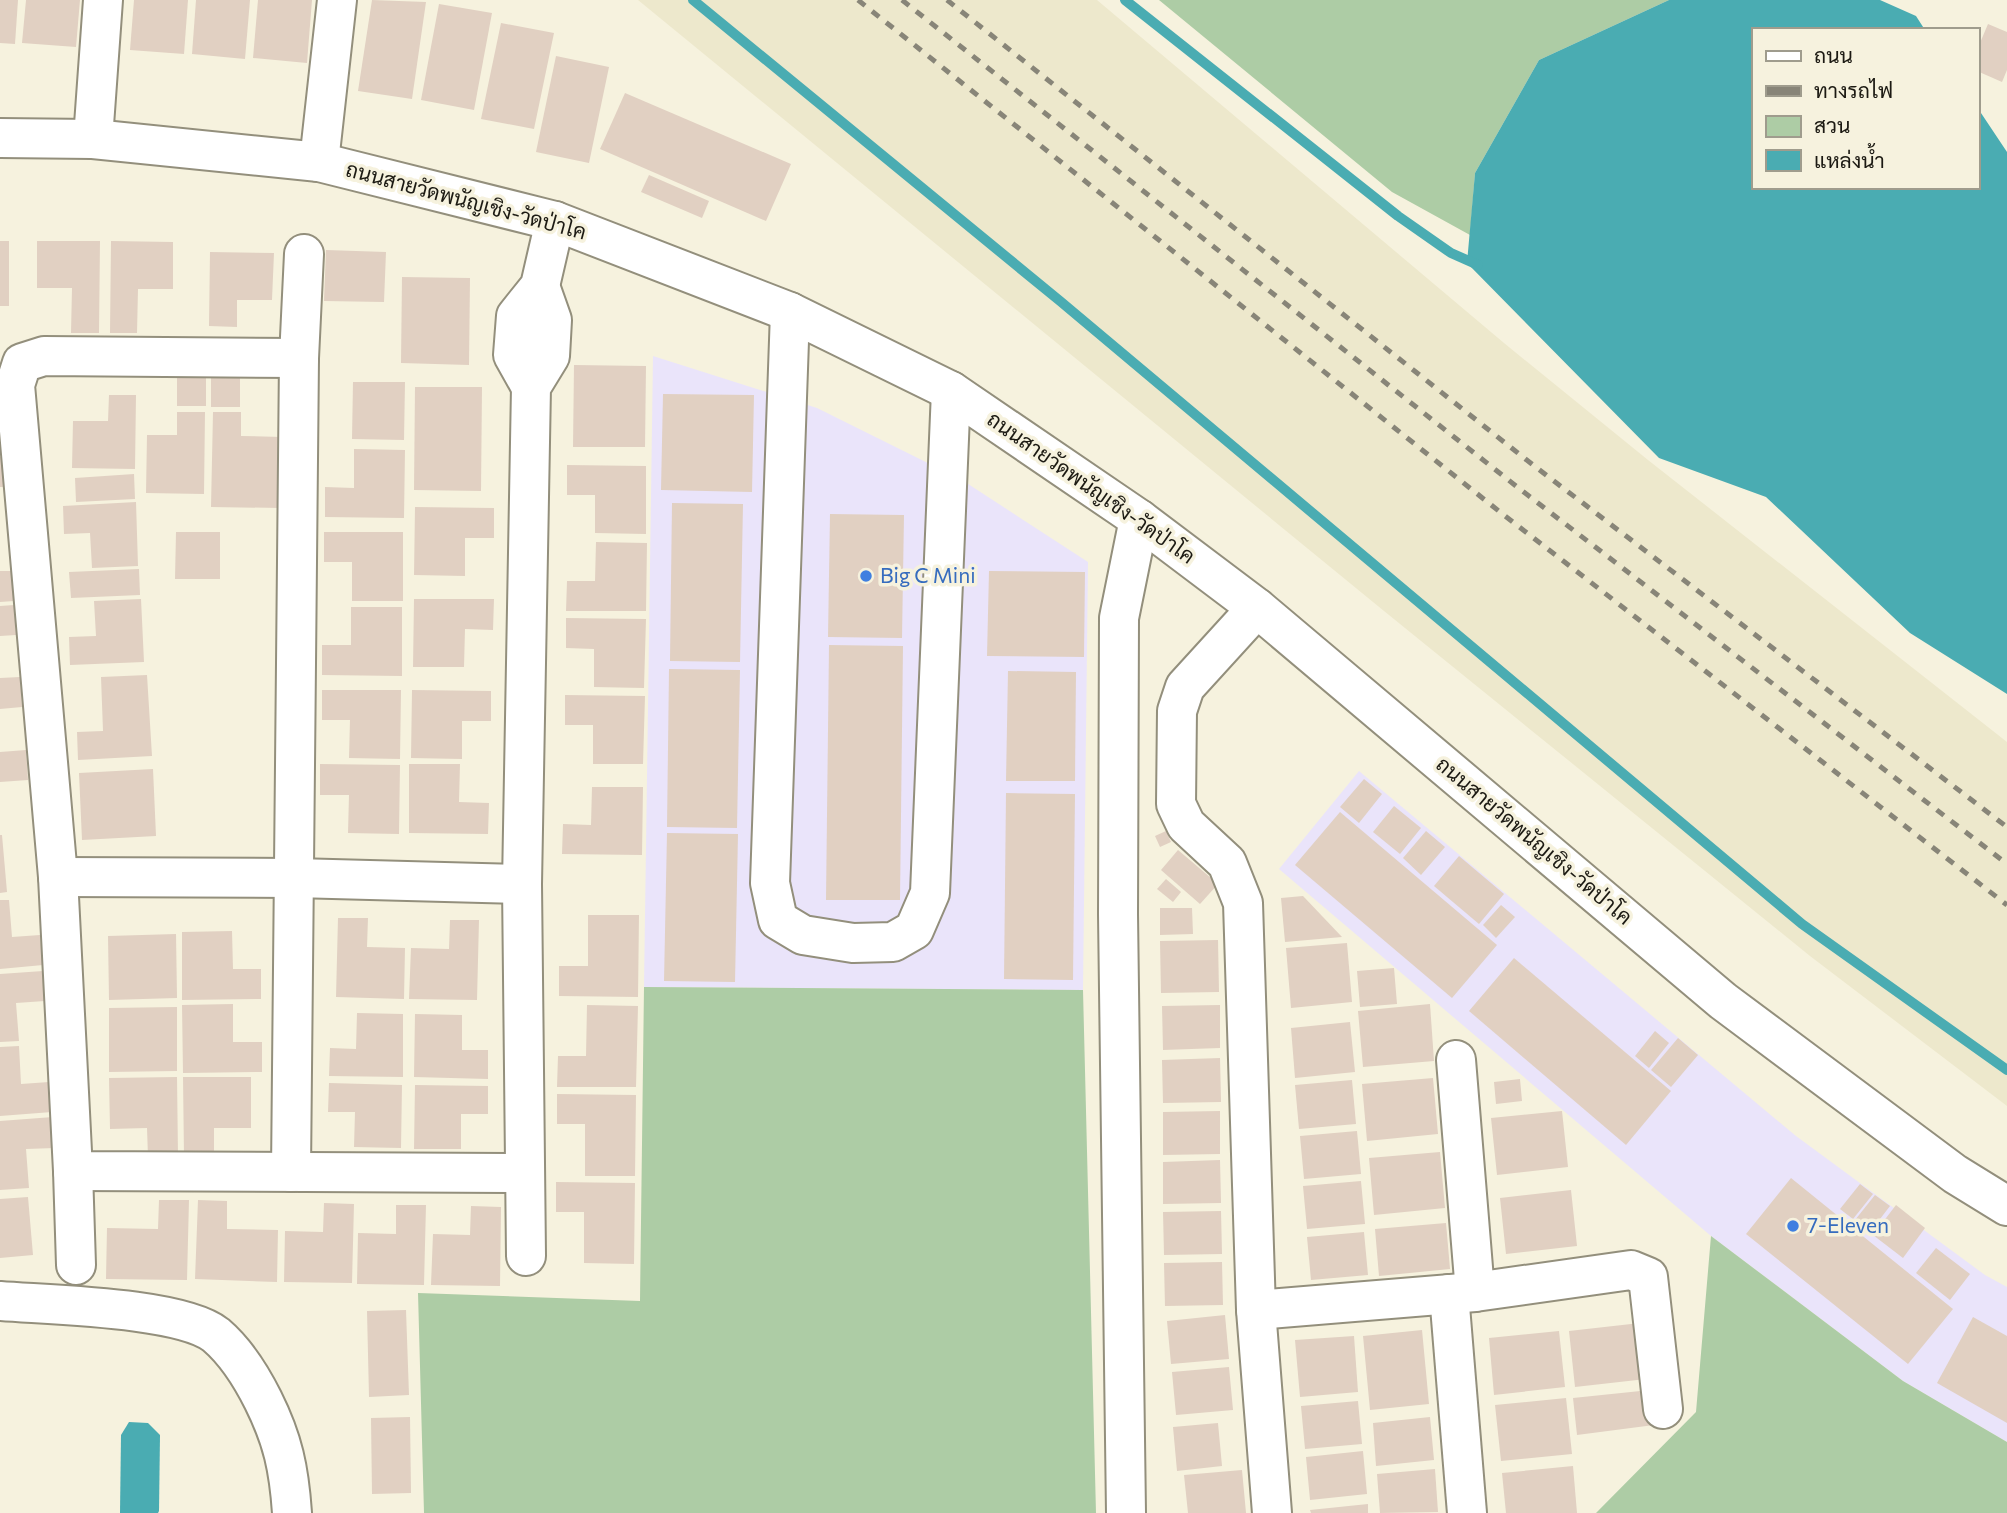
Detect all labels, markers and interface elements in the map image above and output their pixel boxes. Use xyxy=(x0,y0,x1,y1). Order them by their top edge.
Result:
legend xyxy=(1752,28,1979,189)
text: ถนน xyxy=(1814,42,1853,67)
text: ทางรถไฟ xyxy=(1814,77,1893,102)
text: สวน xyxy=(1814,112,1850,137)
text: แหล่งน้ำ xyxy=(1814,143,1885,172)
street label: ถนนสายวัดพนัญเชิง-วัดป่าโค xyxy=(343,155,589,245)
street label: ถนนสายวัดพนัญเชิง-วัดป่าโค xyxy=(983,405,1201,569)
place label: Big C Mini xyxy=(880,562,976,587)
marker: Big C Mini xyxy=(858,568,874,584)
street label: ถนนสายวัดพนัญเชิง-วัดป่าโค xyxy=(1431,751,1638,930)
place label: 7-Eleven xyxy=(1807,1212,1889,1237)
marker: 7-Eleven xyxy=(1785,1218,1801,1234)

